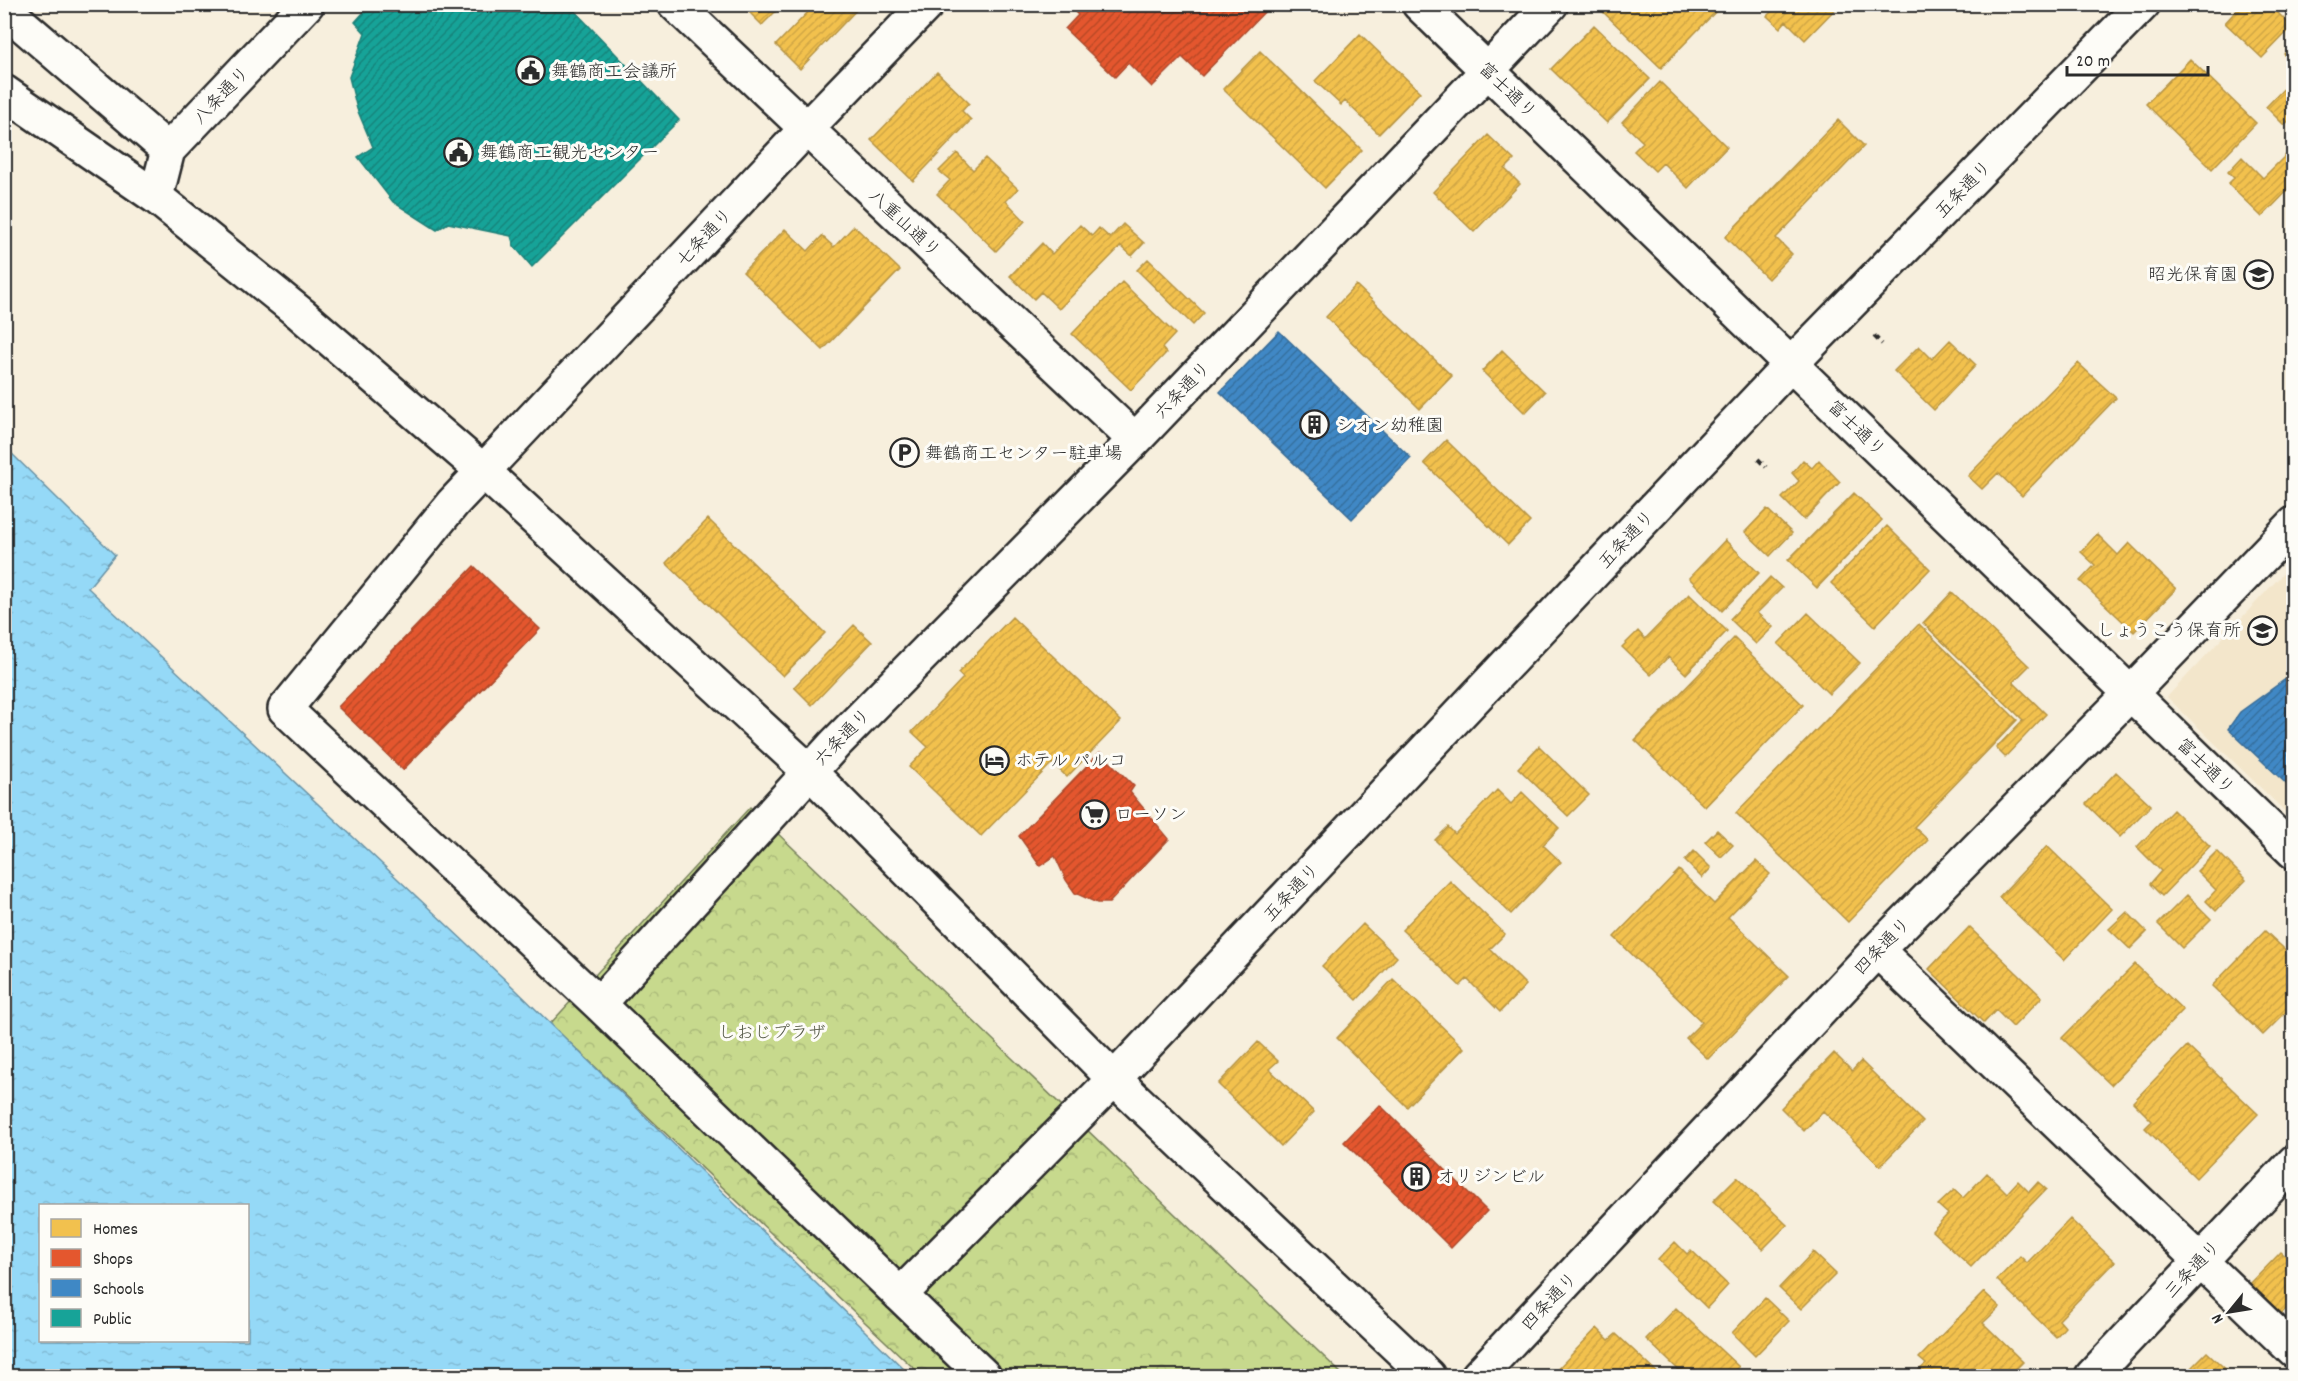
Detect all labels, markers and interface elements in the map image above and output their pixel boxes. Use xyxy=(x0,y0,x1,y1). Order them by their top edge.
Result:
scale bar xyxy=(2067,39,2208,77)
text: 20 m xyxy=(2076,50,2110,75)
public building icon: 舞鶴商工会議所 xyxy=(514,55,546,87)
street label: 富士通り xyxy=(1472,58,1541,126)
place label: 舞鶴商工会議所 xyxy=(551,61,677,86)
street label: 八条通り xyxy=(189,62,257,131)
public building icon: 舞鶴商工観光センター xyxy=(443,136,475,168)
place label: 舞鶴商工観光センター xyxy=(480,142,659,167)
street label: 五条通り xyxy=(1931,156,1999,225)
street label: 八重山通り xyxy=(862,185,945,265)
street label: 七条通り xyxy=(672,204,740,274)
school or university icon: 昭光保育園 xyxy=(2243,258,2275,290)
place label: 昭光保育園 xyxy=(2148,264,2238,289)
street label: 六条通り xyxy=(1150,357,1218,426)
street label: 富士通り xyxy=(1821,396,1890,464)
building icon: シオン幼稚園 xyxy=(1299,409,1331,441)
place label: シオン幼稚園 xyxy=(1336,415,1444,440)
parking icon: 舞鶴商工センター駐車場 xyxy=(888,437,920,469)
place label: 舞鶴商工センター駐車場 xyxy=(925,443,1122,468)
street label: 五条通り xyxy=(1594,506,1662,576)
school or university icon: しょうこう保育所 xyxy=(2246,614,2278,646)
place label: しょうこう保育所 xyxy=(2097,620,2241,645)
street label: 六条通り xyxy=(810,704,878,773)
street label: 富士通り xyxy=(2170,734,2239,802)
hotel icon: ホテル パルコ xyxy=(978,744,1010,776)
place label: ホテル パルコ xyxy=(1015,750,1126,775)
supermarket icon: ローソン xyxy=(1078,798,1110,830)
place label: ローソン xyxy=(1115,804,1187,829)
street label: 五条通り xyxy=(1259,859,1327,929)
street label: 四条通り xyxy=(1850,913,1918,982)
park label: しおじプラザ xyxy=(718,1022,826,1047)
building icon: オリジンビル xyxy=(1400,1160,1432,1192)
place label: オリジンビル xyxy=(1437,1166,1545,1191)
legend xyxy=(39,1204,249,1342)
text: Homes xyxy=(93,1218,138,1243)
street label: 三条通り xyxy=(2160,1236,2228,1306)
text: Shops xyxy=(93,1248,133,1273)
street label: 四条通り xyxy=(1517,1268,1585,1338)
text: Schools xyxy=(93,1278,144,1303)
north arrow xyxy=(2199,1282,2259,1342)
text: Public xyxy=(93,1308,132,1333)
text: N xyxy=(2206,1309,2230,1327)

